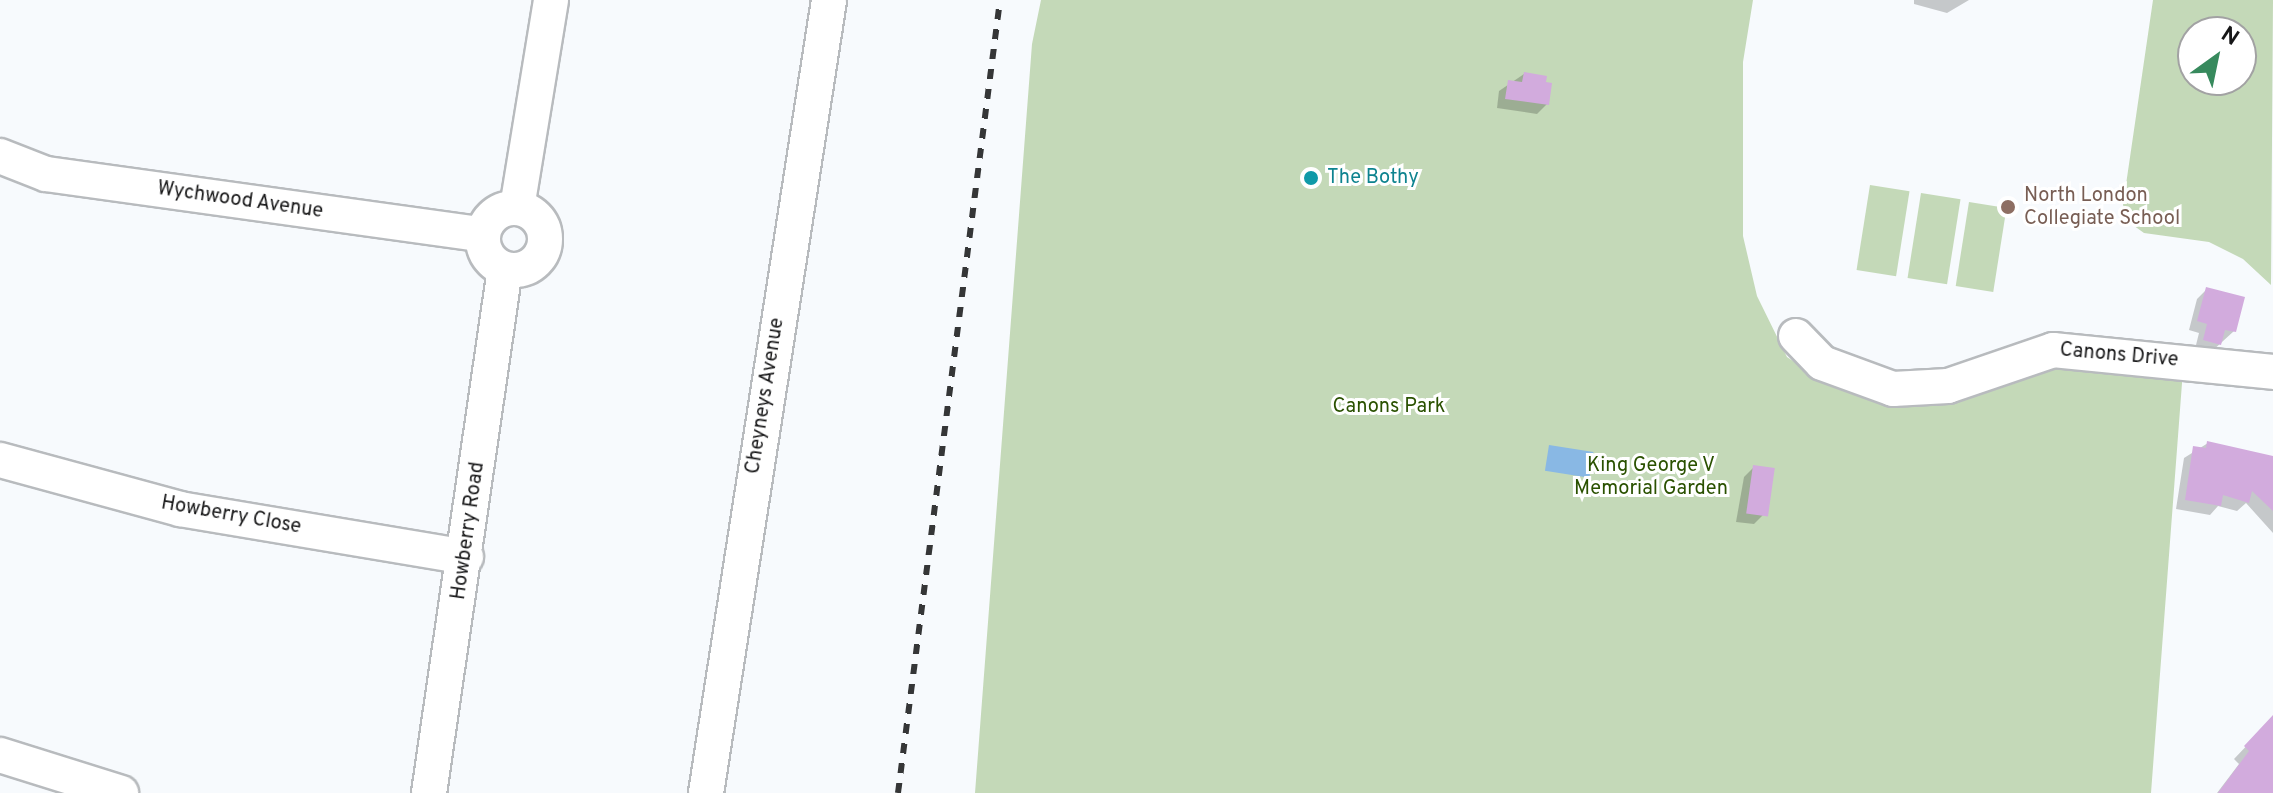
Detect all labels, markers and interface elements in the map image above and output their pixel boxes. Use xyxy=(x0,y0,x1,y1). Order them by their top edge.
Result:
north arrow xyxy=(2177,16,2257,96)
text: N xyxy=(2215,22,2243,53)
place label: The Bothy xyxy=(1327,166,1419,190)
marker: The Bothy xyxy=(1302,169,1320,187)
street label: Wychwood Avenue xyxy=(155,177,325,225)
place label: North London Collegiate School xyxy=(2024,184,2180,231)
marker: North London Collegiate School xyxy=(1999,198,2017,216)
street label: Cheyneys Avenue xyxy=(742,316,790,476)
street label: Canons Drive xyxy=(2059,339,2179,373)
park label: Canons Park xyxy=(1333,395,1445,419)
park label: King George V Memorial Garden xyxy=(1574,454,1728,501)
street label: Howberry Road xyxy=(447,460,491,602)
street label: Howberry Close xyxy=(159,492,303,540)

